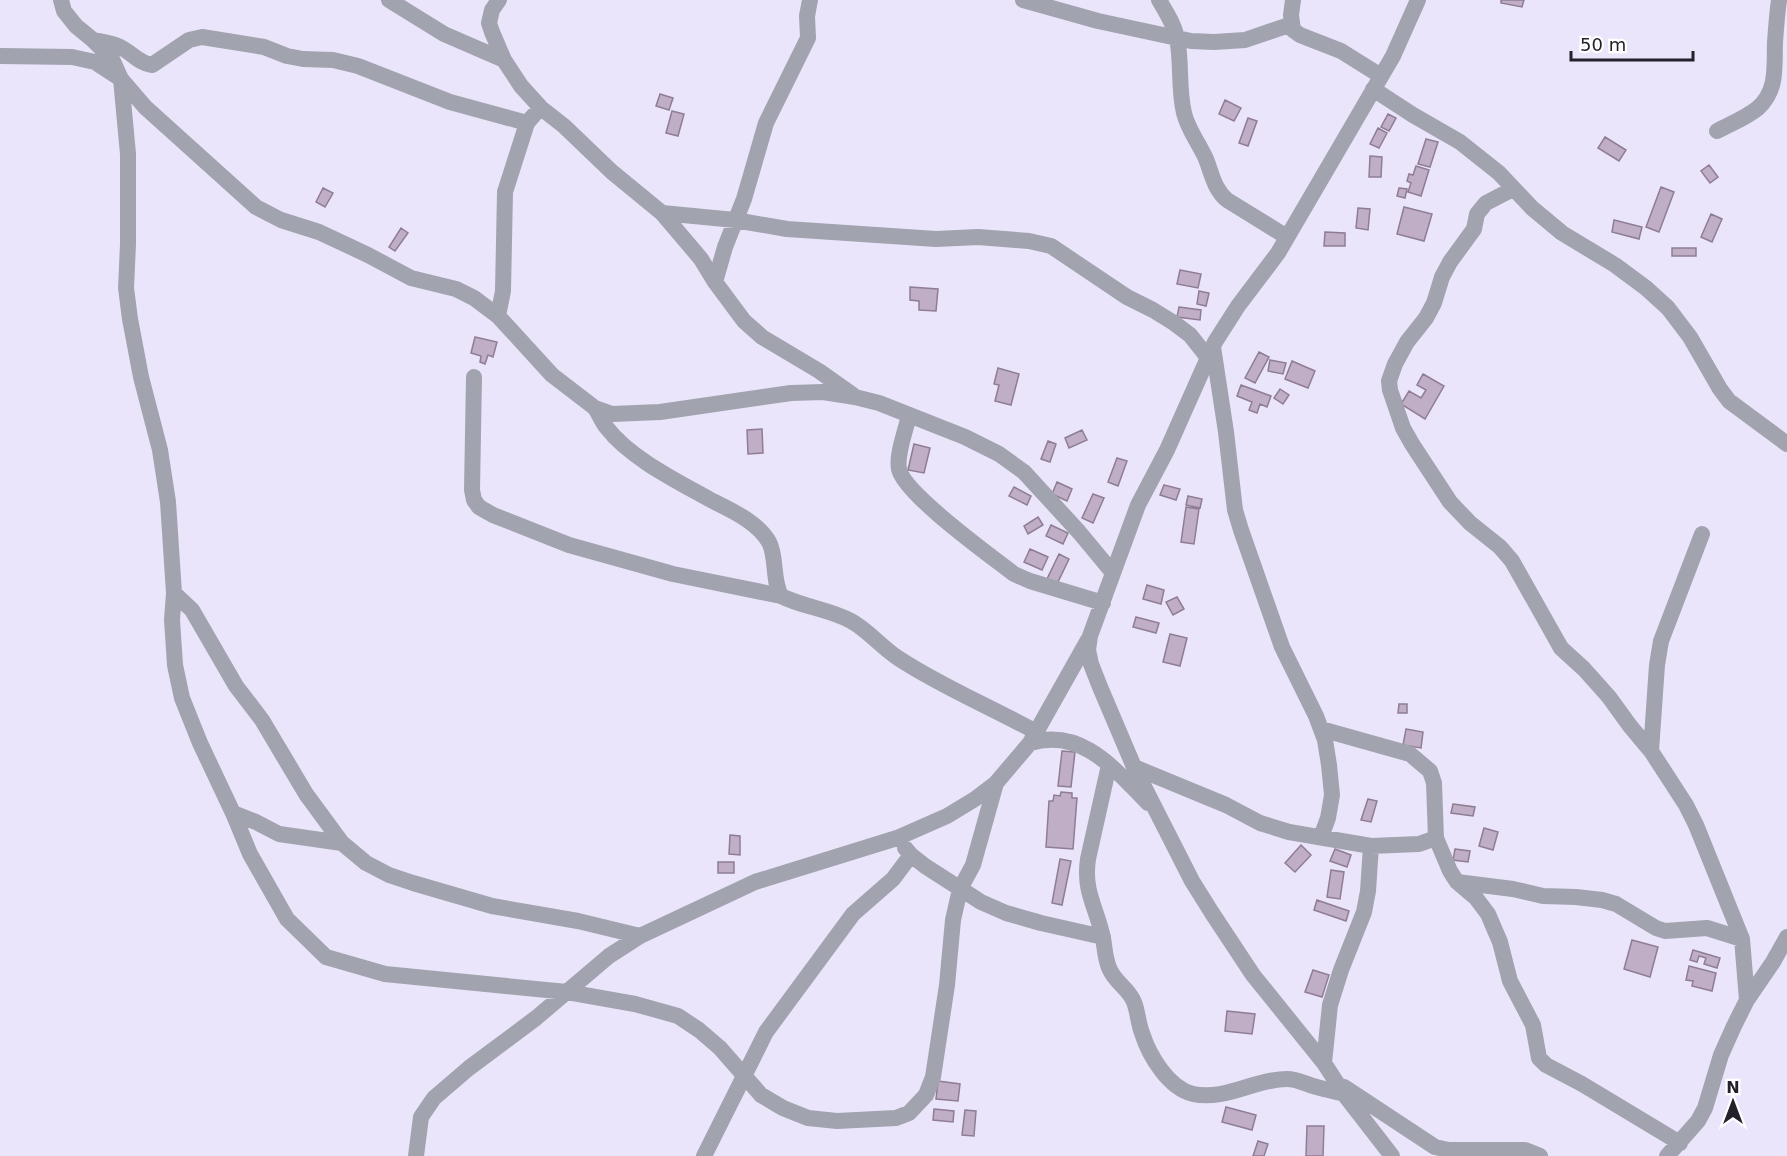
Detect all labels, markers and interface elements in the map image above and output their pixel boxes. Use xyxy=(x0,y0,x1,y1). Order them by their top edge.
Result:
scale bar xyxy=(1571,24,1692,62)
text: 50 m xyxy=(1580,34,1626,55)
north arrow xyxy=(1703,1072,1763,1132)
text: N xyxy=(1726,1078,1740,1097)

